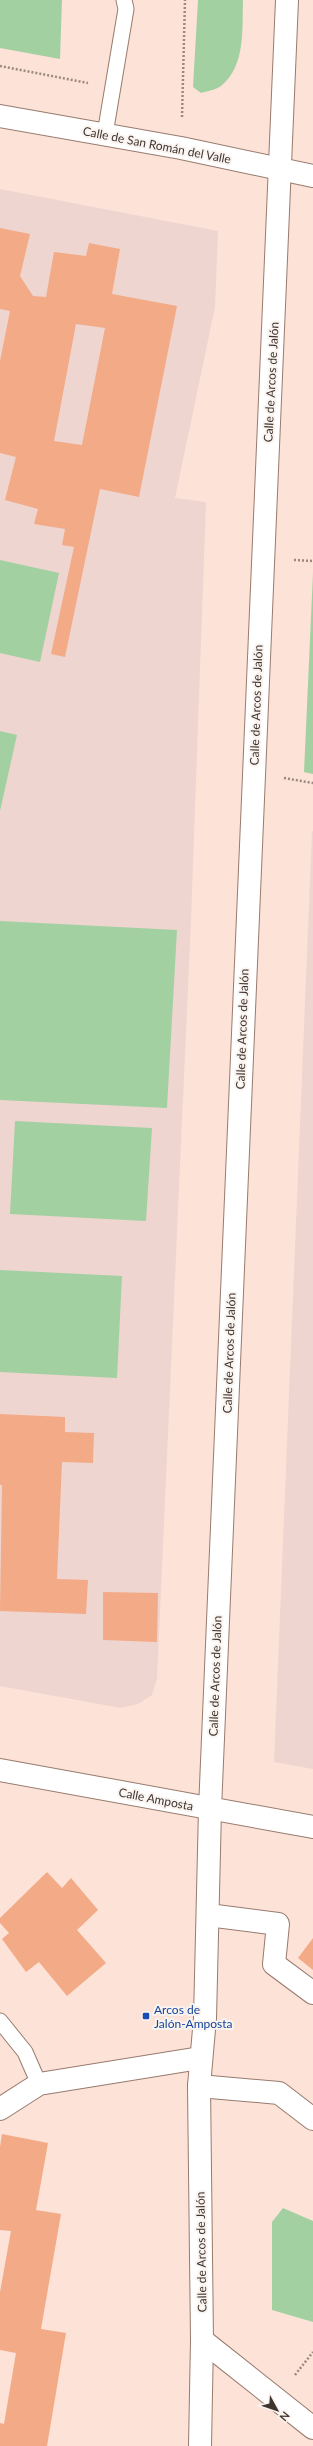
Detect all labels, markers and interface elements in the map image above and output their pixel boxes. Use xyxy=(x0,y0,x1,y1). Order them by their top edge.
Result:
street label: Calle de San Román del Valle xyxy=(82,123,232,167)
street label: Calle de Arcos de Jalón xyxy=(260,321,282,443)
street label: Calle de Arcos de Jalón xyxy=(246,644,266,766)
street label: Calle de Arcos de Jalón xyxy=(232,968,252,1090)
street label: Calle de Arcos de Jalón xyxy=(219,1292,239,1414)
street label: Calle de Arcos de Jalón xyxy=(205,1615,225,1737)
street label: Calle Amposta xyxy=(117,1784,195,1814)
place label: Arcos de Jalón-Amposta xyxy=(154,2002,233,2031)
marker: Arcos de Jalón-Amposta xyxy=(141,2011,151,2021)
street label: Calle de Arcos de Jalón xyxy=(192,2192,210,2312)
north arrow xyxy=(257,2390,297,2430)
text: N xyxy=(277,2409,293,2424)

